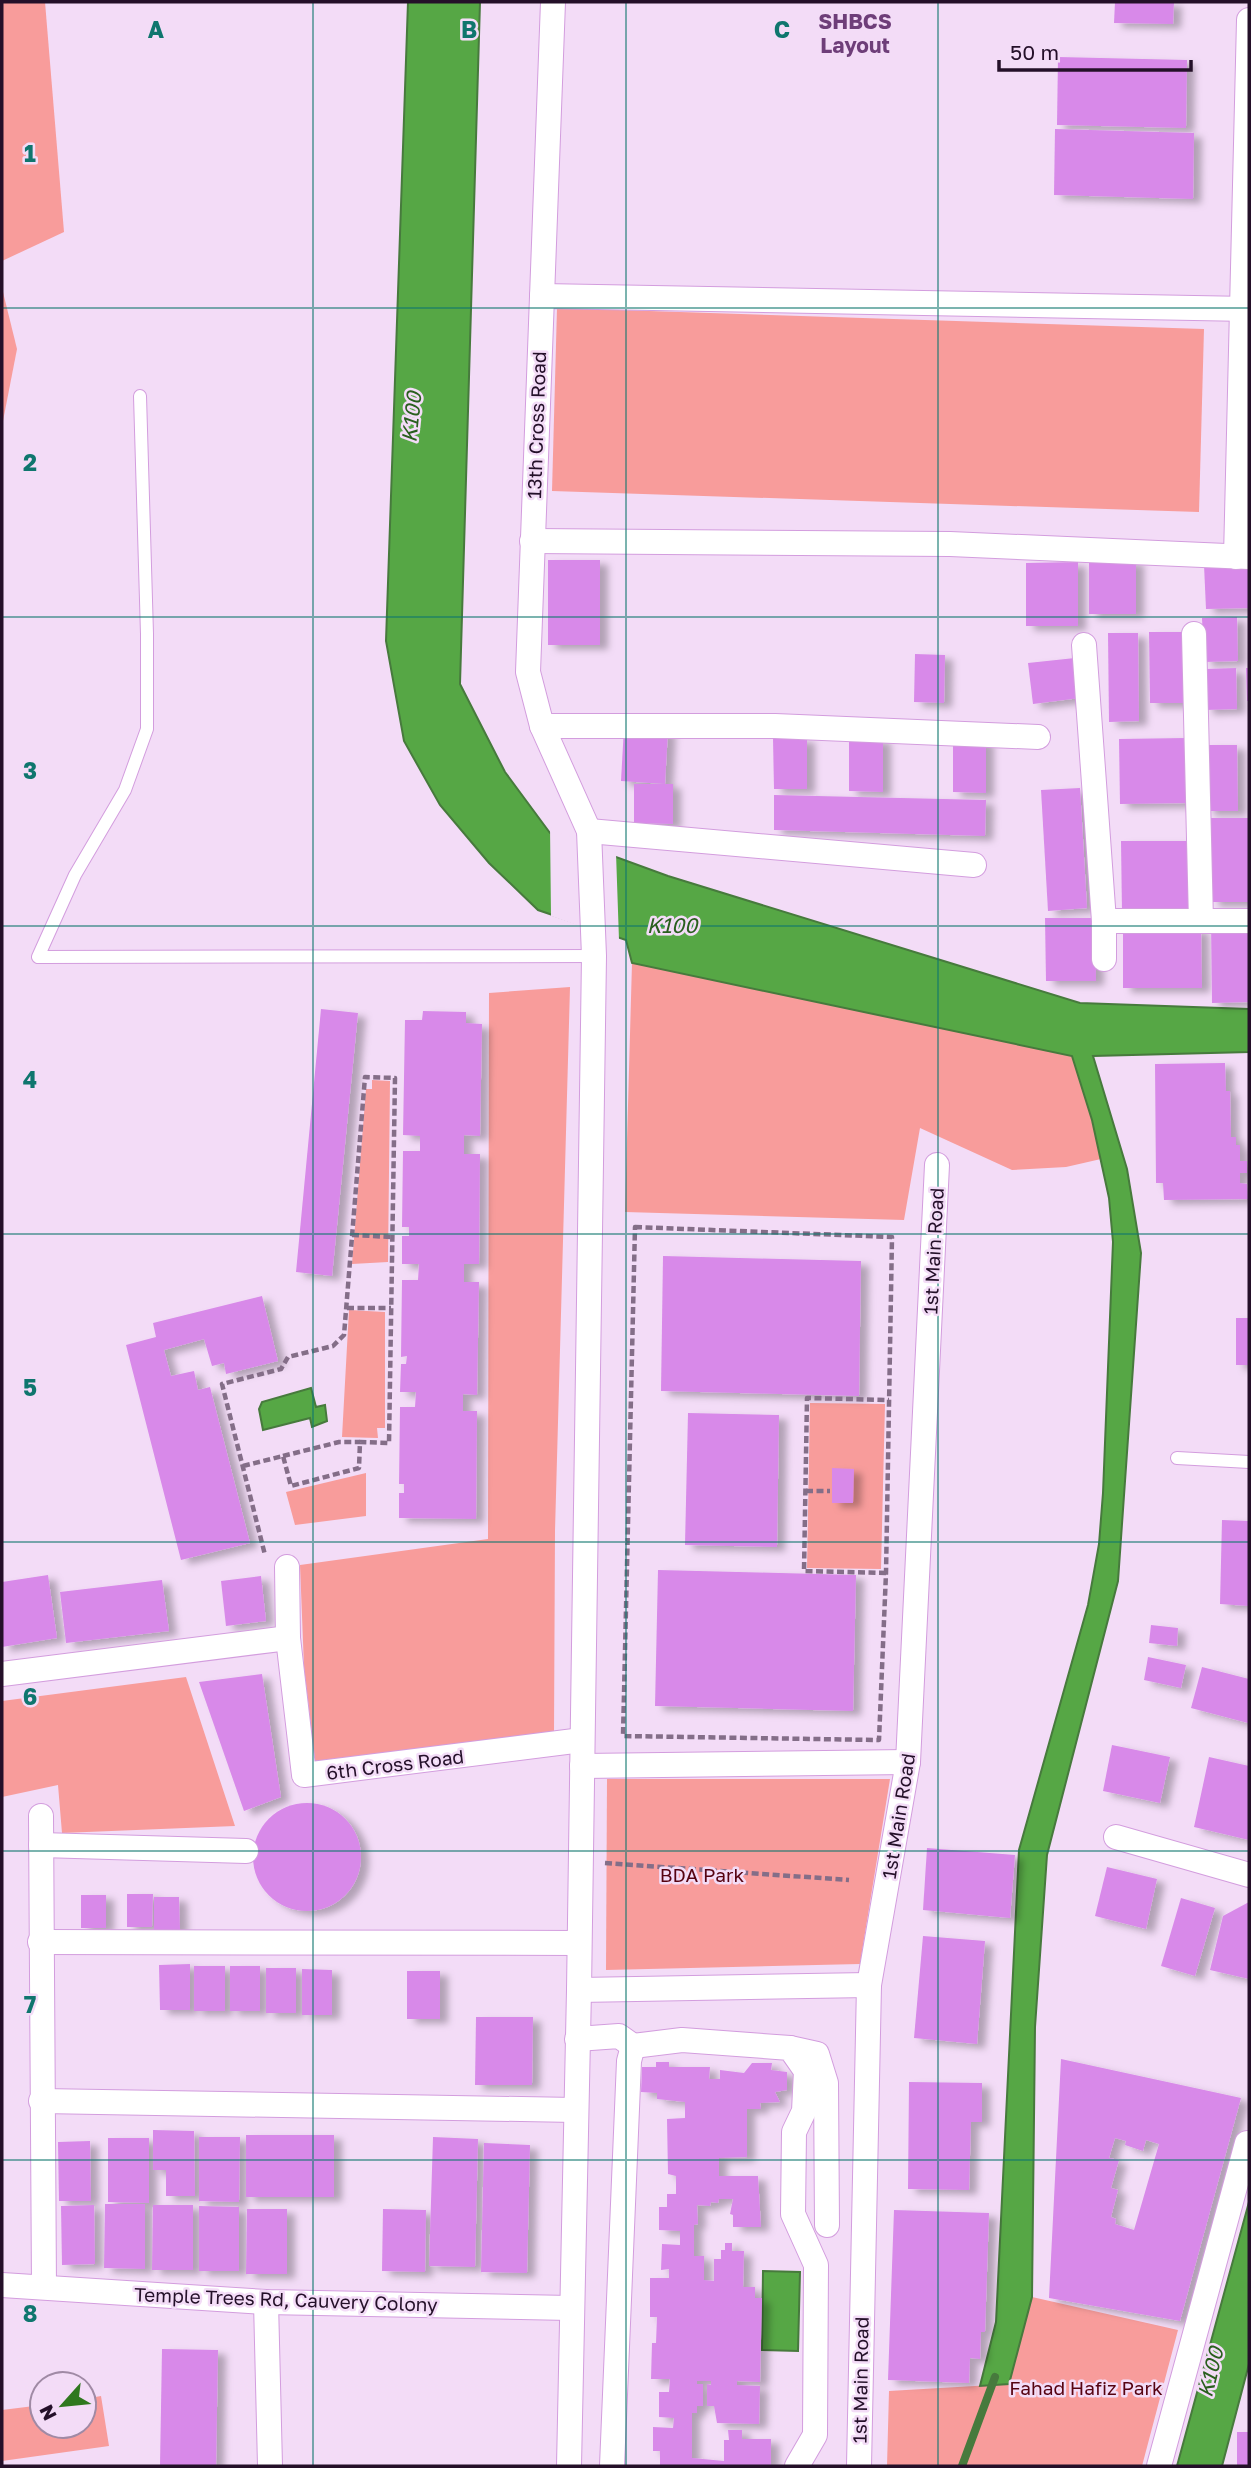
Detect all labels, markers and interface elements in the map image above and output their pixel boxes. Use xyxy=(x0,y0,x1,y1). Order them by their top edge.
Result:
district label: SHBCS Layout xyxy=(818,8,892,58)
text: A xyxy=(148,15,165,43)
text: B xyxy=(461,15,477,43)
text: C xyxy=(774,15,790,43)
scale bar xyxy=(999,28,1192,72)
text: 50 m xyxy=(1010,39,1059,65)
text: 1 xyxy=(24,139,36,167)
street label: 13th Cross Road xyxy=(522,351,550,499)
water label: K100 xyxy=(395,388,427,444)
text: 2 xyxy=(23,448,37,476)
text: 3 xyxy=(23,756,37,784)
water label: K100 xyxy=(647,912,699,938)
text: 4 xyxy=(23,1065,37,1093)
street label: 1st Main Road xyxy=(918,1187,948,1315)
text: 5 xyxy=(23,1373,37,1401)
text: 6 xyxy=(23,1682,37,1710)
street label: 6th Cross Road xyxy=(325,1744,465,1784)
street label: 1st Main Road xyxy=(877,1752,919,1880)
park label: BDA Park xyxy=(660,1863,744,1886)
text: 7 xyxy=(24,1990,36,2018)
street label: Temple Trees Rd, Cauvery Colony xyxy=(134,2282,438,2316)
text: 8 xyxy=(23,2299,37,2327)
street label: 1st Main Road xyxy=(847,2316,873,2444)
water label: K100 xyxy=(1191,2342,1229,2400)
north arrow xyxy=(28,2370,98,2440)
park label: Fahad Hafiz Park xyxy=(1009,2376,1163,2399)
text: N xyxy=(34,2401,61,2425)

